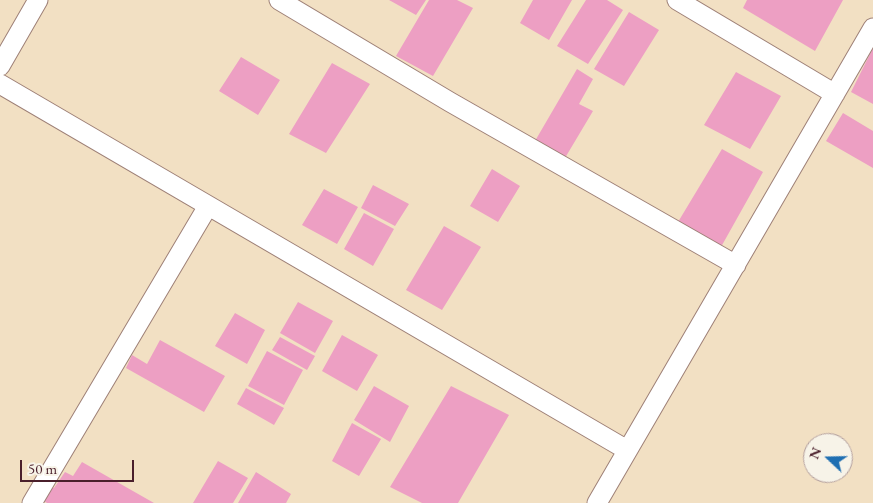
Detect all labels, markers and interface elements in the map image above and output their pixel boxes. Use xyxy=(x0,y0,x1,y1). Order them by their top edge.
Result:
north arrow xyxy=(803,433,853,483)
text: N xyxy=(804,444,825,462)
scale bar xyxy=(22,450,136,482)
text: 50 m xyxy=(28,459,57,478)

